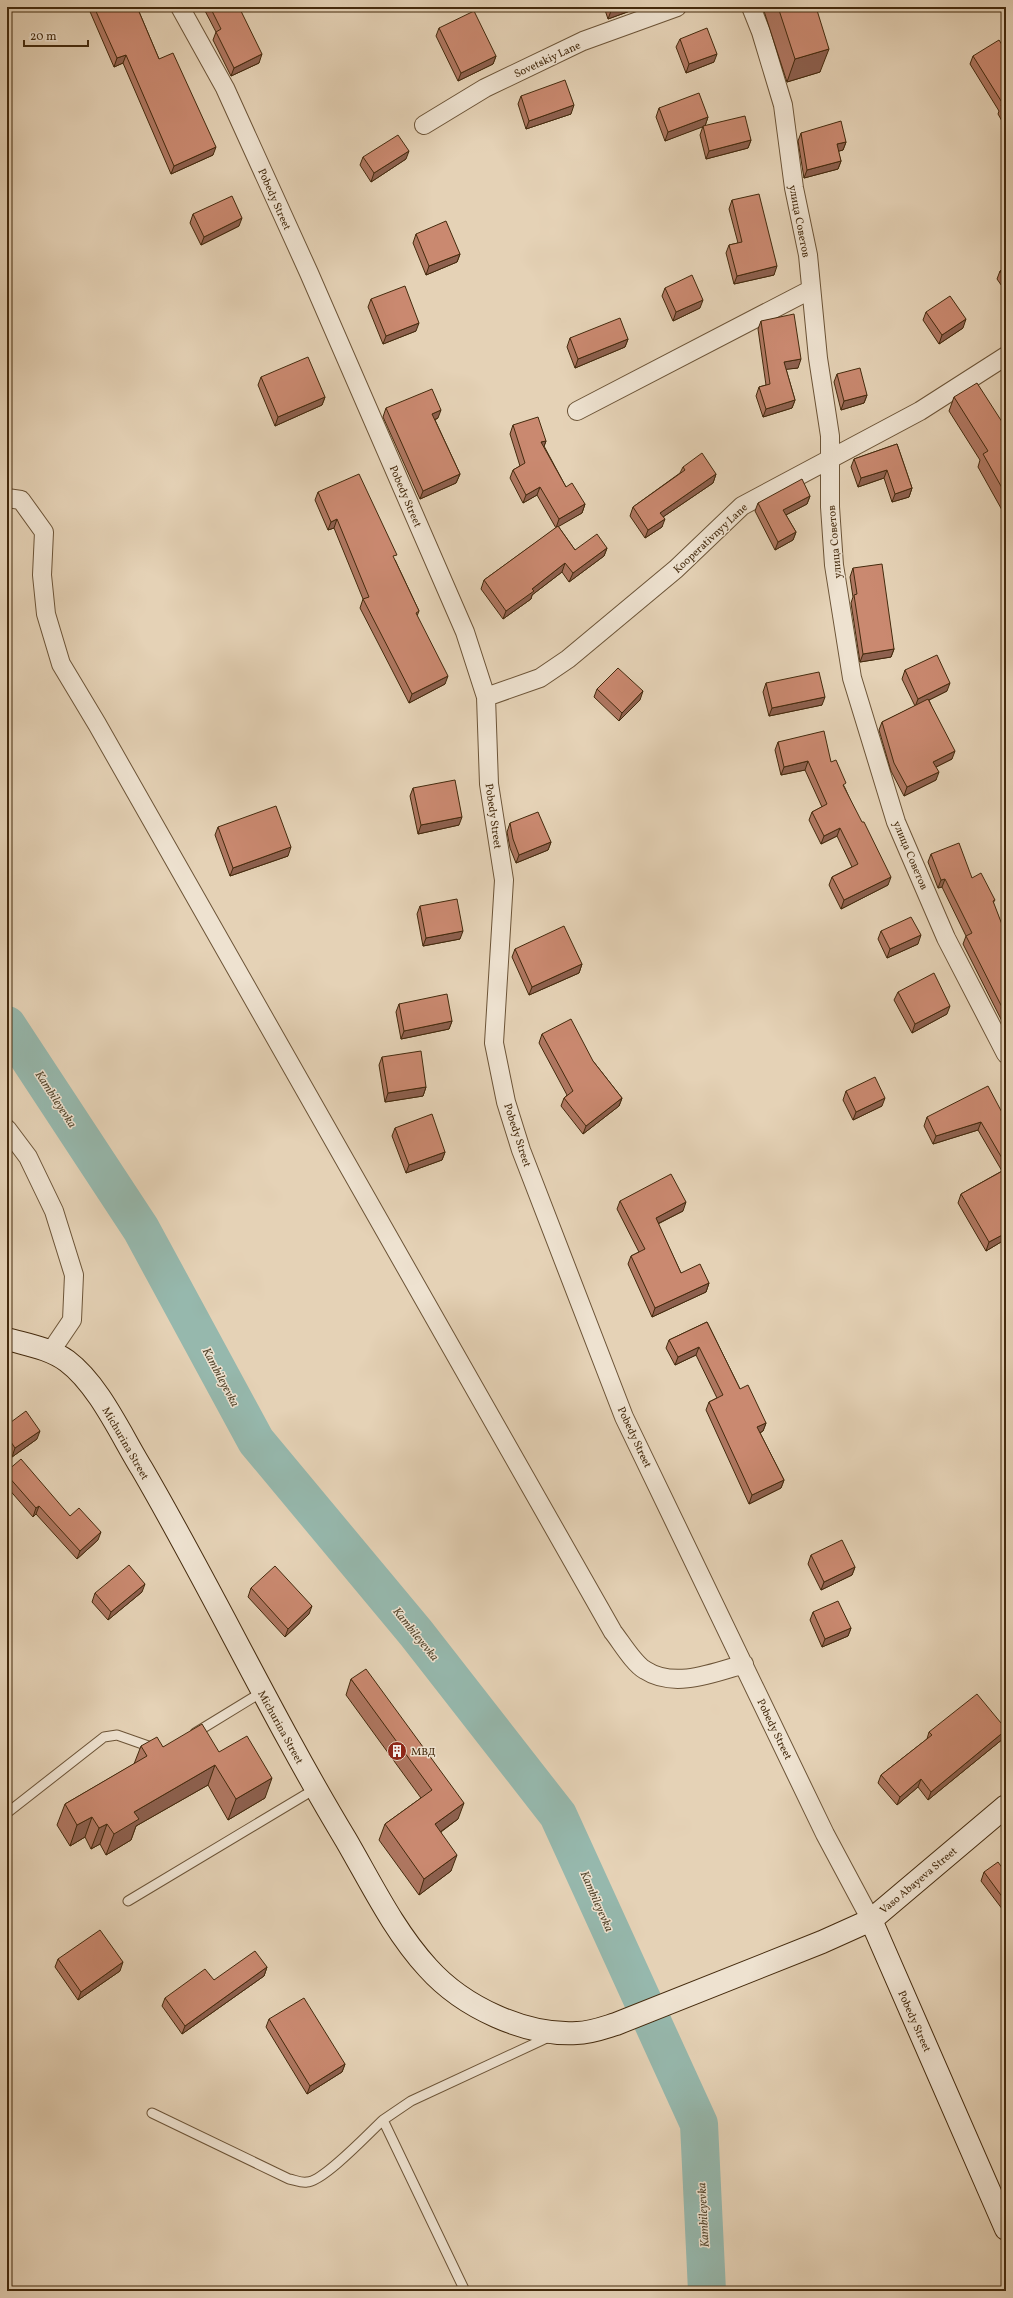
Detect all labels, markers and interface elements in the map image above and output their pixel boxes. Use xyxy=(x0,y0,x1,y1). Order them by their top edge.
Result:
scale bar xyxy=(24,22,88,48)
text: 20 m xyxy=(30,29,57,45)
street label: Sovetskiy Lane xyxy=(512,38,583,82)
street label: Pobedy Street xyxy=(253,166,294,233)
street label: улица Советов xyxy=(784,184,813,259)
street label: Pobedy Street xyxy=(385,463,424,530)
street label: Kooperativnyy Lane xyxy=(671,501,751,577)
street label: улица Советов xyxy=(825,504,846,579)
street label: Pobedy Street xyxy=(480,782,505,850)
street label: улица Советов xyxy=(888,819,931,893)
water label: Kambileyevka xyxy=(31,1068,80,1131)
street label: Pobedy Street xyxy=(499,1102,534,1169)
water label: Kambileyevka xyxy=(198,1345,243,1410)
street label: Michurina Street xyxy=(98,1405,152,1483)
street label: Pobedy Street xyxy=(613,1405,654,1471)
water label: Kambileyevka xyxy=(389,1604,442,1665)
street label: Michurina Street xyxy=(253,1688,306,1767)
street label: Pobedy Street xyxy=(752,1697,795,1763)
building icon: МВД xyxy=(386,1740,408,1762)
place label: МВД xyxy=(411,1745,436,1760)
street label: Vaso Abayeva Street xyxy=(877,1844,961,1918)
water label: Kambileyevka xyxy=(576,1868,617,1935)
street label: Pobedy Street xyxy=(893,1988,934,2055)
water label: Kambileyevka xyxy=(694,2182,714,2248)

